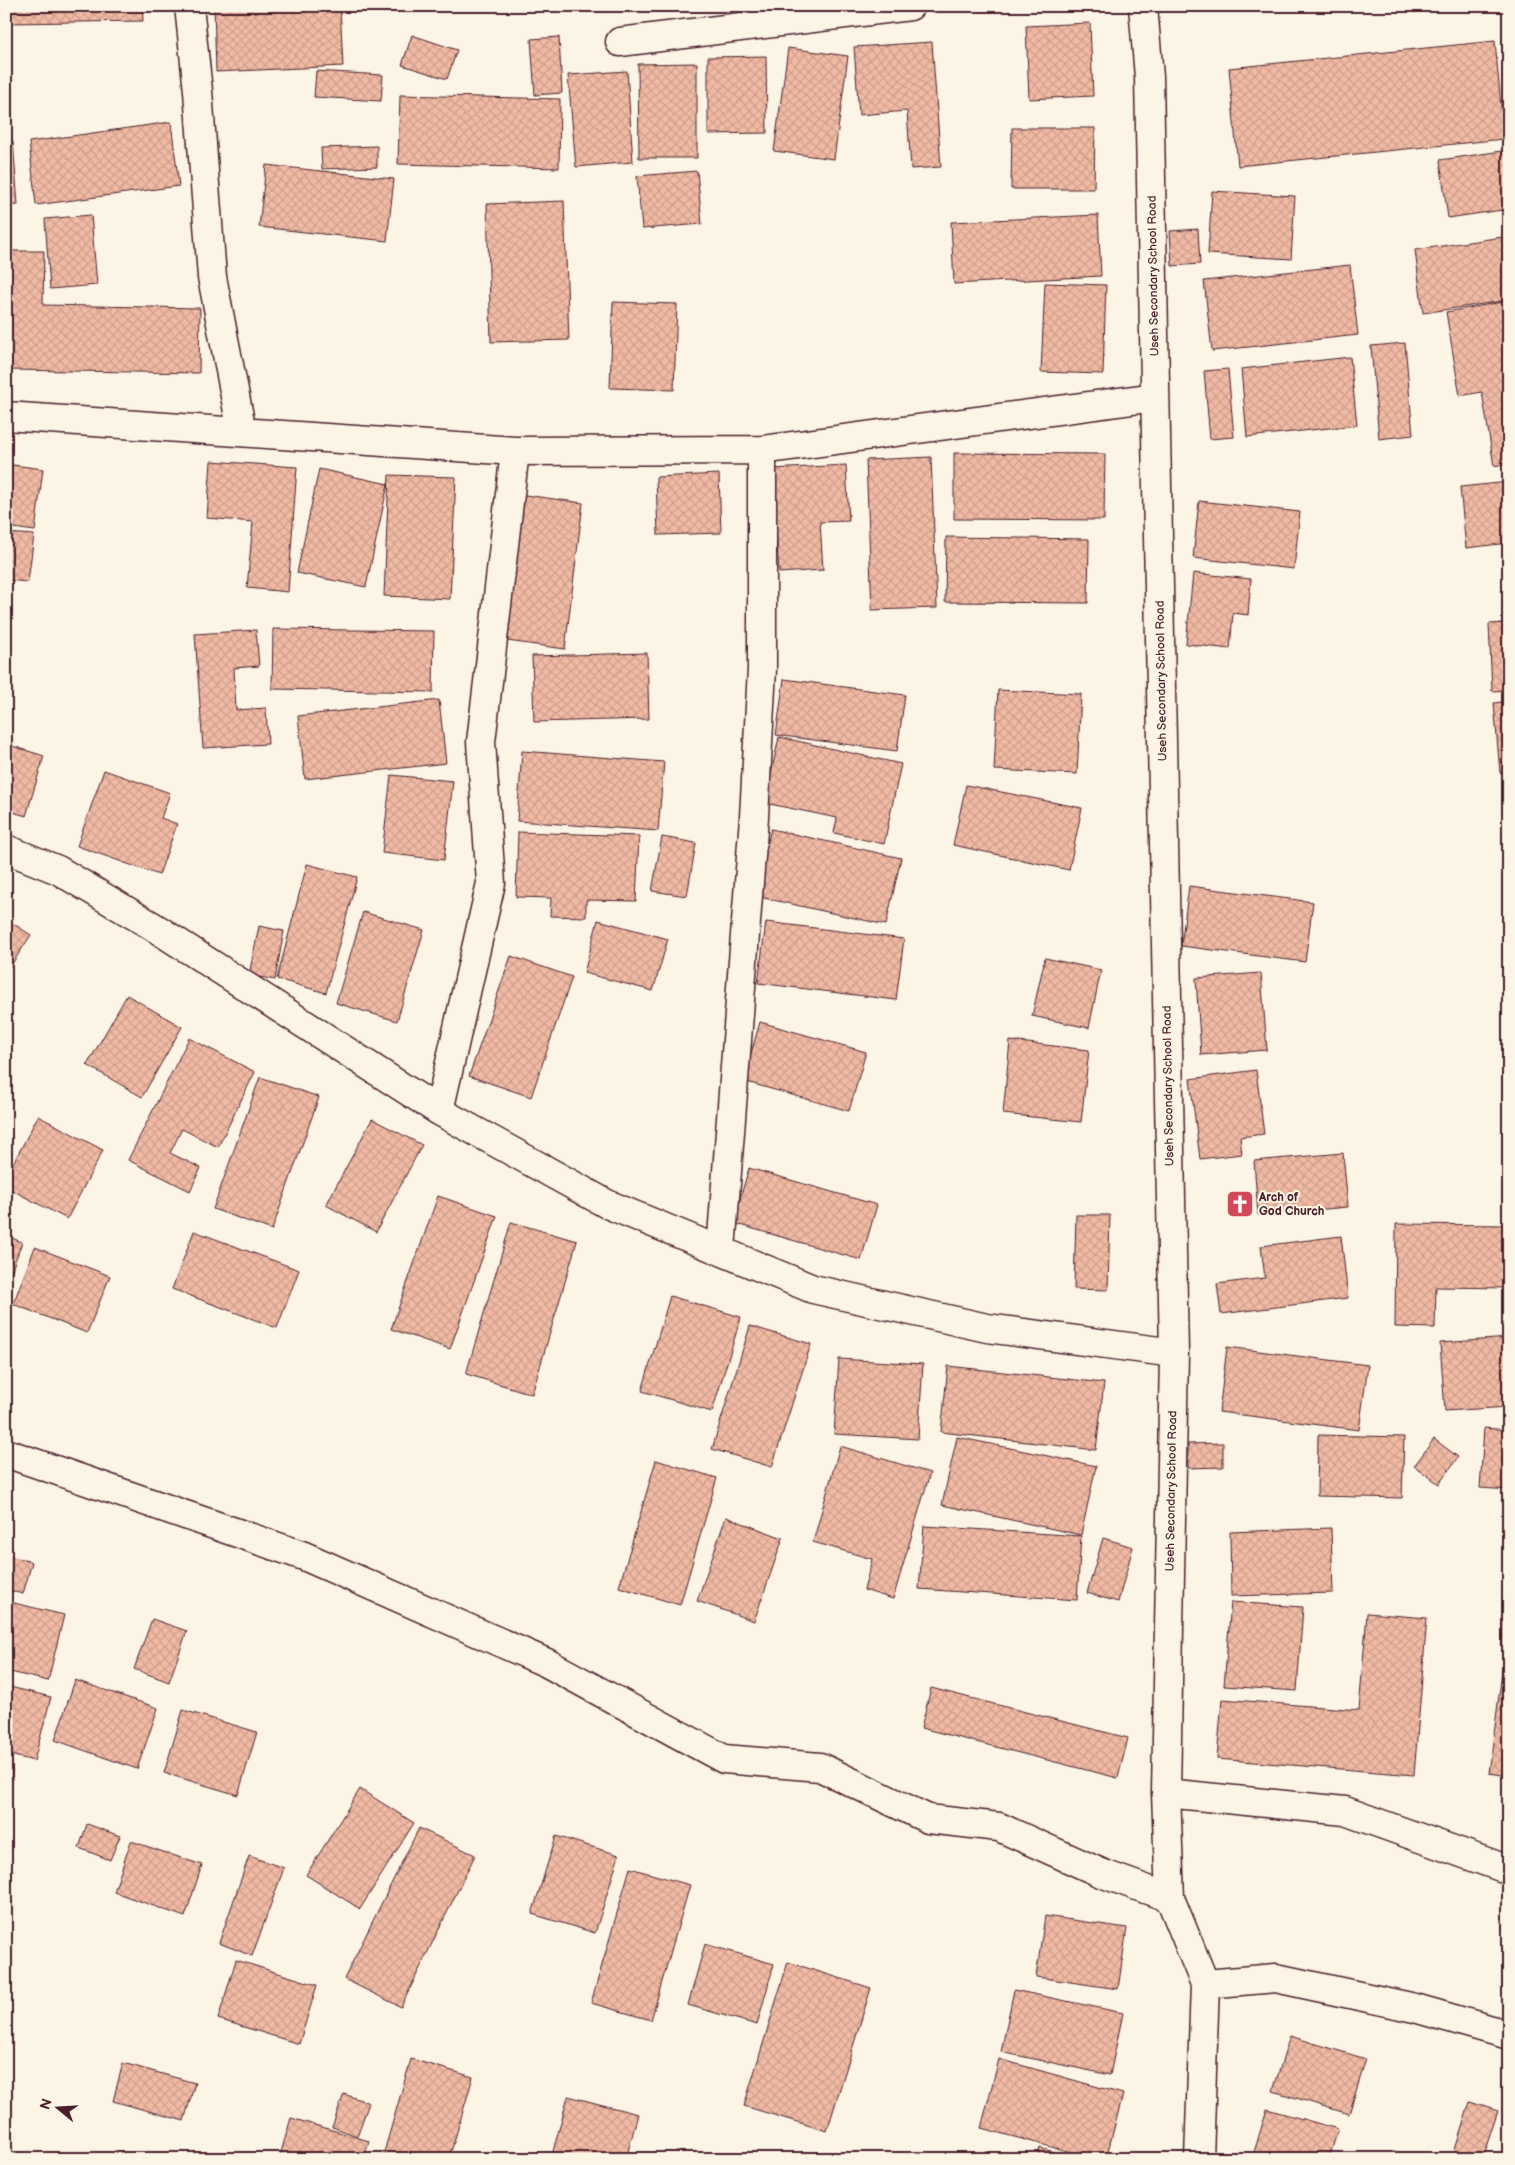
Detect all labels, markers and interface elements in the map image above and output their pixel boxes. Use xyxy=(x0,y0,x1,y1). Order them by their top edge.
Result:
street label: Useh Secondary School Road xyxy=(1145,195,1162,357)
street label: Useh Secondary School Road xyxy=(1153,600,1170,762)
street label: Useh Secondary School Road xyxy=(1160,1005,1177,1167)
church icon: Arch of God Church xyxy=(1225,1189,1255,1219)
place label: Arch of God Church xyxy=(1258,1190,1324,1219)
street label: Useh Secondary School Road xyxy=(1163,1410,1180,1572)
north arrow xyxy=(32,2082,82,2132)
text: N xyxy=(36,2097,56,2112)

